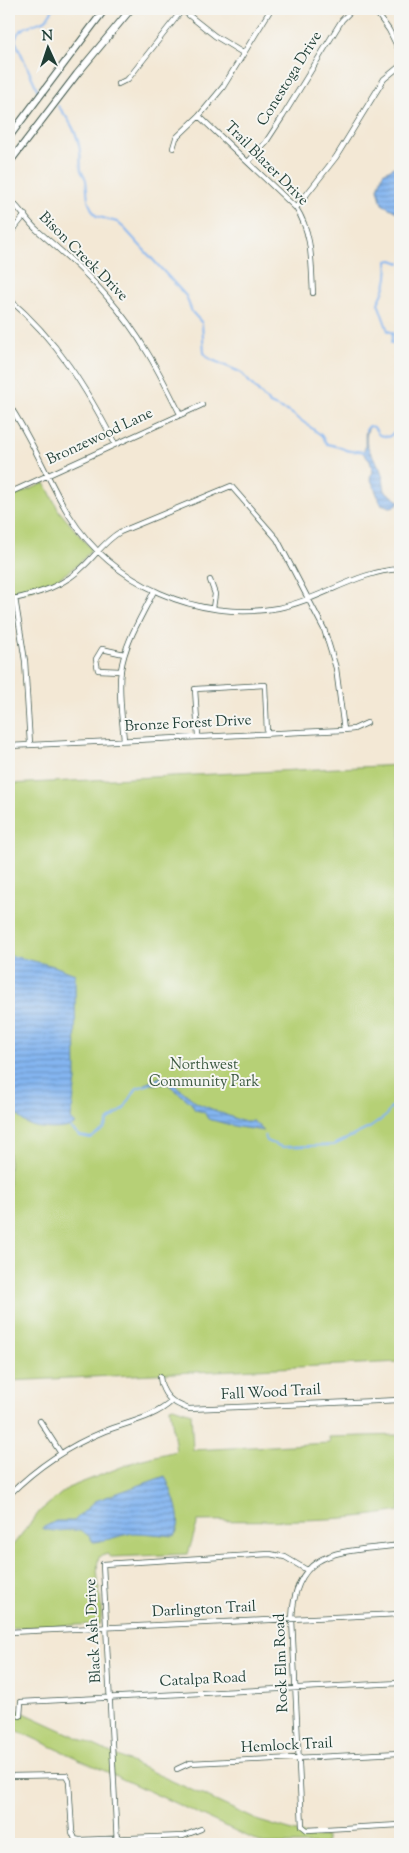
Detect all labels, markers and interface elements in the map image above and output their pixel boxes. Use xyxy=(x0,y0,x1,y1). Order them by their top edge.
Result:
north arrow xyxy=(22,22,72,72)
text: N xyxy=(41,27,54,47)
street label: Conestoga Drive xyxy=(252,27,328,131)
street label: Trail Blazer Drive xyxy=(219,117,313,211)
street label: Bison Creek Drive xyxy=(34,208,132,306)
street label: Bronzewood Lane xyxy=(43,403,157,471)
street label: Bronze Forest Drive xyxy=(124,710,252,738)
park label: Northwest Community Park xyxy=(149,1055,259,1093)
street label: Fall Wood Trail xyxy=(220,1380,322,1406)
street label: Black Ash Drive xyxy=(81,1578,107,1684)
street label: Darlington Trail xyxy=(151,1597,257,1623)
street label: Rock Elm Road xyxy=(270,1613,294,1713)
street label: Catalpa Road xyxy=(159,1667,247,1693)
street label: Hemlock Trail xyxy=(241,1733,333,1759)

